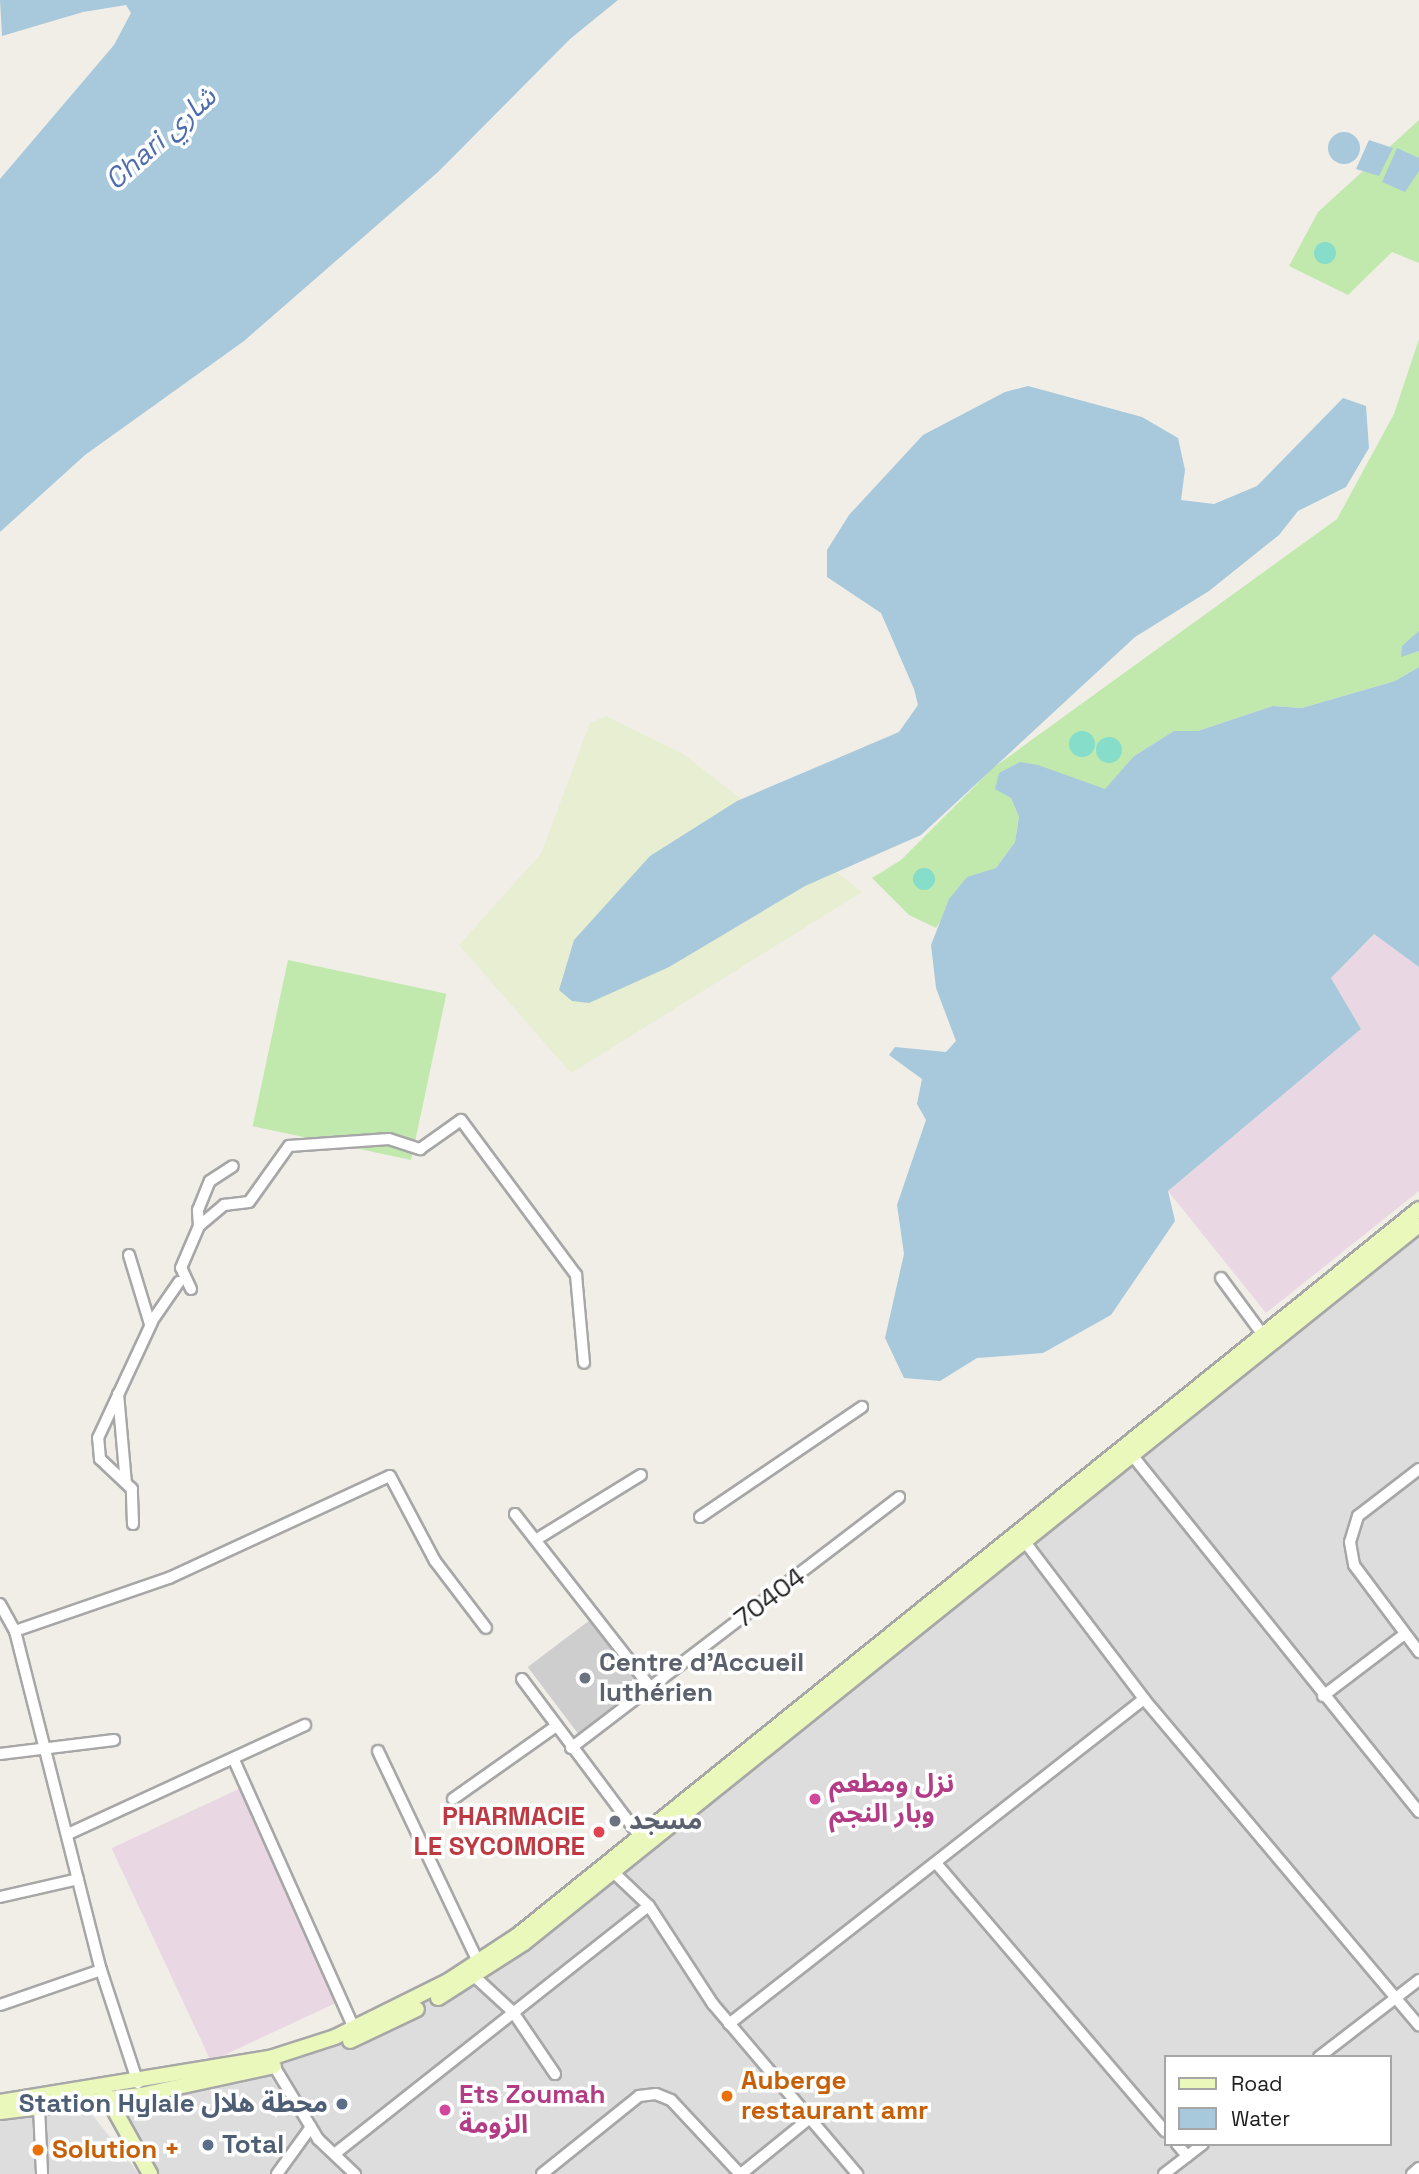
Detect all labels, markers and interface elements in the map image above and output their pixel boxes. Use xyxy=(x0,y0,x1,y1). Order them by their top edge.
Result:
water label: Chari شاري xyxy=(98,80,222,196)
street label: 70404 xyxy=(729,1561,811,1635)
place label: Centre d'Accueil luthérien xyxy=(599,1647,804,1708)
marker: Centre d'Accueil luthérien xyxy=(577,1670,593,1686)
place label: نزل ومطعم وبار النجم xyxy=(829,1768,954,1830)
marker: نزل ومطعم وبار النجم xyxy=(807,1791,823,1807)
place label: PHARMACIE LE SYCOMORE xyxy=(414,1801,585,1862)
place label: مسجد xyxy=(629,1805,702,1837)
marker: مسجد xyxy=(607,1813,623,1829)
marker: PHARMACIE LE SYCOMORE xyxy=(591,1824,607,1840)
legend xyxy=(1164,2055,1391,2146)
place label: Auberge restaurant amr xyxy=(741,2065,928,2126)
text: Road xyxy=(1231,2070,1283,2097)
place label: Ets Zoumah الزومة xyxy=(459,2079,605,2140)
place label: Station Hylale محطة هلال xyxy=(19,2088,328,2120)
marker: Auberge restaurant amr xyxy=(719,2088,735,2104)
marker: Station Hylale محطة هلال xyxy=(334,2096,350,2112)
marker: Ets Zoumah الزومة xyxy=(437,2102,453,2118)
text: Water xyxy=(1231,2105,1290,2132)
place label: Total xyxy=(222,2129,284,2161)
place label: Solution + xyxy=(52,2134,180,2166)
marker: Total xyxy=(200,2137,216,2153)
marker: Solution + xyxy=(30,2142,46,2158)

